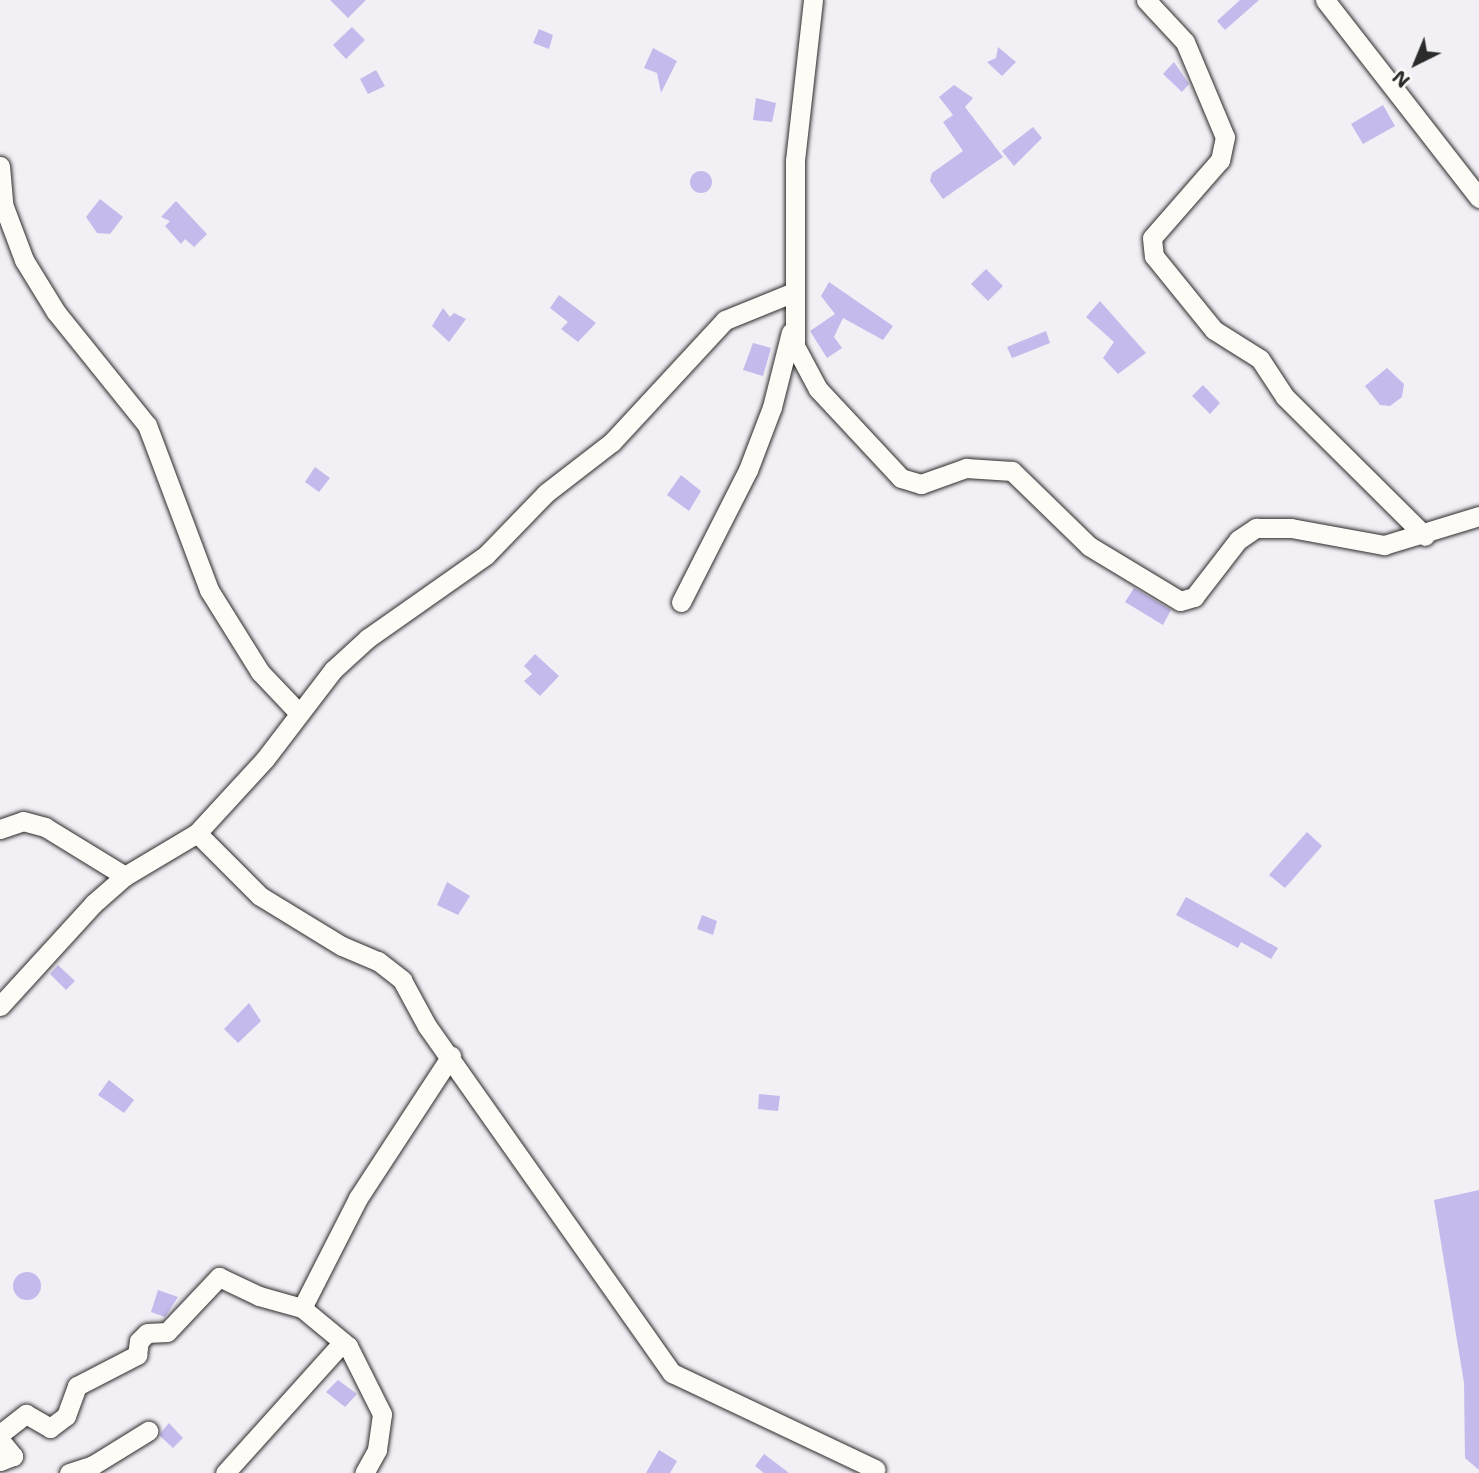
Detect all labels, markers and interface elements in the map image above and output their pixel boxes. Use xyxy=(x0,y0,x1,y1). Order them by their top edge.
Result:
north arrow xyxy=(1381,28,1451,98)
text: N xyxy=(1387,64,1415,93)

